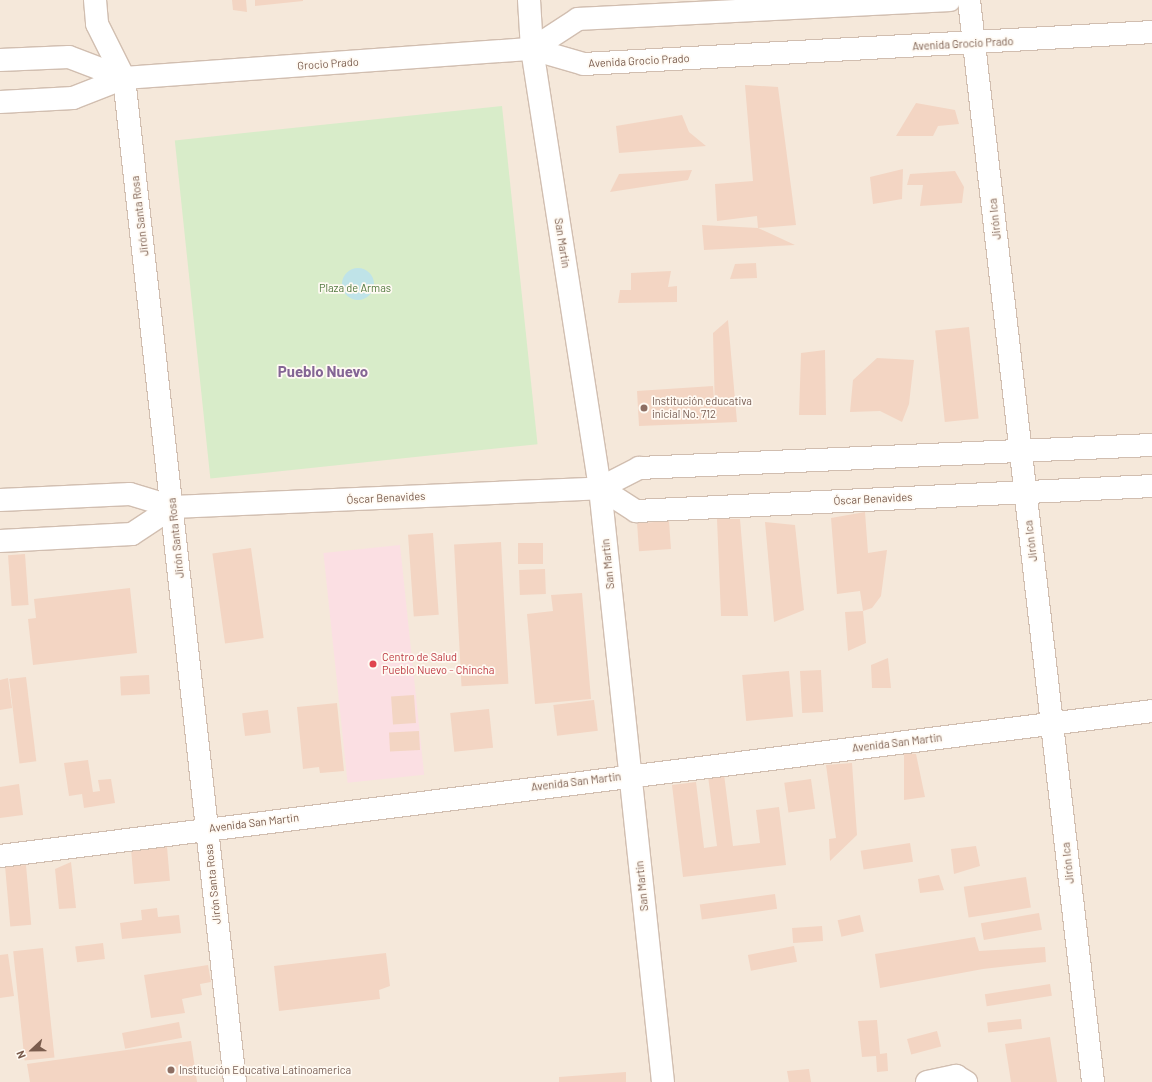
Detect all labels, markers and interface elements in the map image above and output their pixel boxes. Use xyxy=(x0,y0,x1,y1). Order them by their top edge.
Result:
street label: Avenida Grocio Prado xyxy=(912,35,1014,53)
street label: Avenida Grocio Prado xyxy=(588,52,690,70)
street label: Grocio Prado xyxy=(297,55,359,73)
street label: Jirón Santa Rosa xyxy=(129,175,151,257)
street label: Jirón Ica xyxy=(986,198,1004,240)
street label: San Martin xyxy=(552,217,572,269)
park label: Plaza de Armas xyxy=(319,281,391,295)
district label: Pueblo Nuevo xyxy=(278,363,368,381)
place label: Institución educativa inicial No. 712 xyxy=(652,395,752,421)
marker: Institución educativa inicial No. 712 xyxy=(639,403,649,413)
street label: Óscar Benavides xyxy=(346,489,426,507)
street label: Óscar Benavides xyxy=(833,490,913,508)
street label: Jirón Santa Rosa xyxy=(165,497,187,579)
street label: Jirón Ica xyxy=(1022,520,1040,562)
street label: San Martin xyxy=(599,538,617,590)
place label: Centro de Salud Pueblo Nuevo - Chincha xyxy=(382,651,494,677)
marker: Centro de Salud Pueblo Nuevo - Chincha xyxy=(367,658,379,670)
street label: Avenida San Martin xyxy=(851,731,943,755)
street label: Avenida San Martin xyxy=(530,770,622,794)
street label: Avenida San Martin xyxy=(208,811,300,835)
street label: Jirón Ica xyxy=(1059,842,1077,884)
street label: Jirón Santa Rosa xyxy=(202,843,224,925)
street label: San Martin xyxy=(633,860,651,912)
north arrow xyxy=(12,1030,52,1070)
text: N xyxy=(13,1049,28,1061)
place label: Institución Educativa Latinoamerica xyxy=(179,1063,351,1077)
marker: Institución Educativa Latinoamerica xyxy=(166,1065,176,1075)

